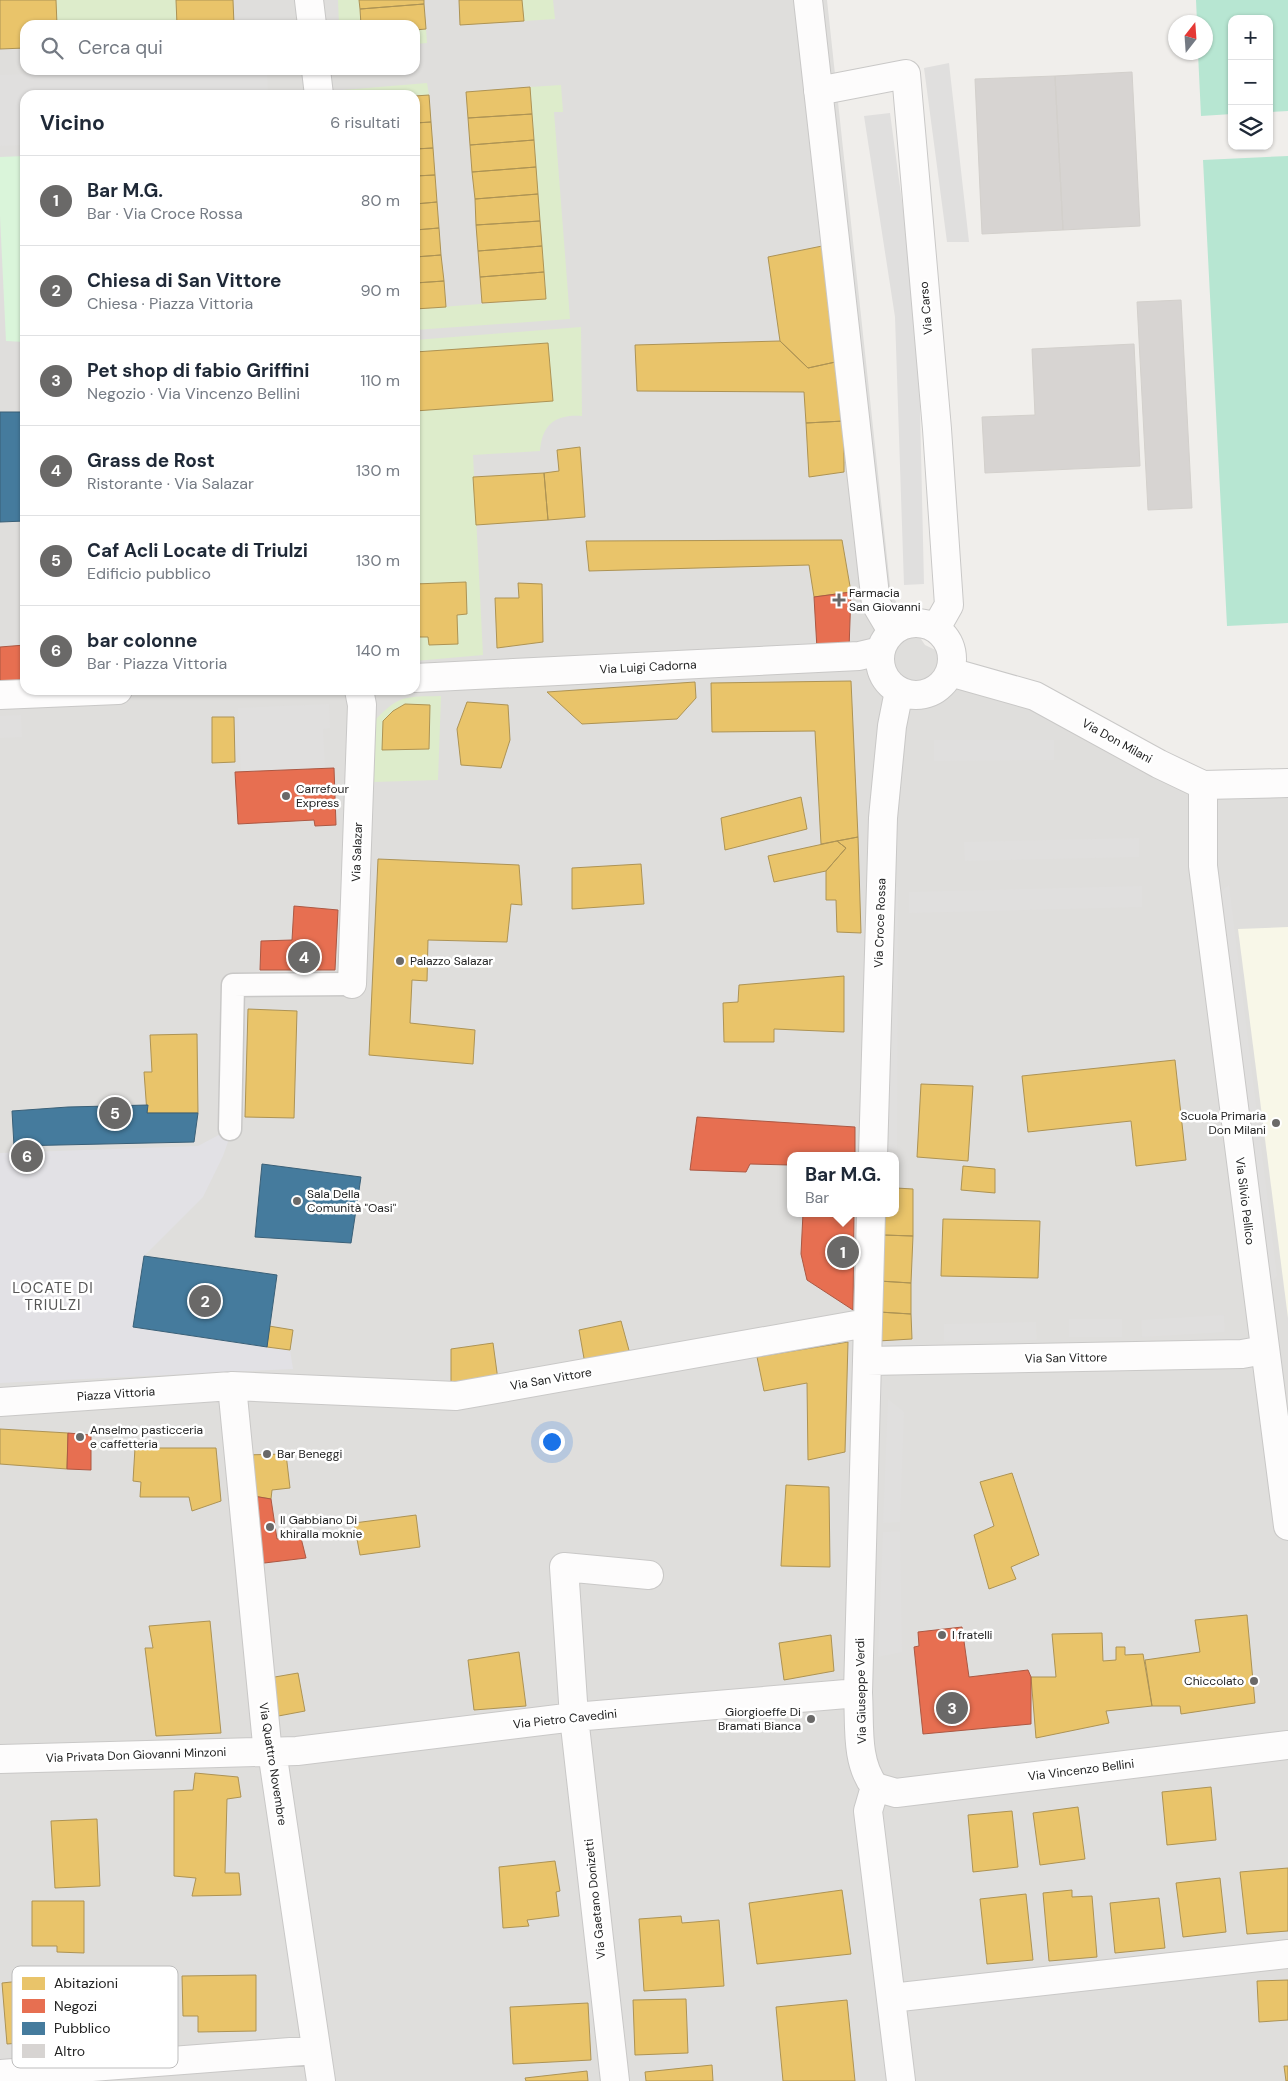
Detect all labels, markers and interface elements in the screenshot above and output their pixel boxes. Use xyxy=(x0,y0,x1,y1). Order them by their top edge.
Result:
north arrow xyxy=(1168,15,1213,60)
map controls xyxy=(1228,15,1273,150)
button: + xyxy=(1228,15,1273,60)
search box xyxy=(20,20,420,75)
icon: search xyxy=(38,34,66,62)
text: Cerca qui xyxy=(78,35,163,60)
button: − xyxy=(1228,60,1273,105)
button: layers xyxy=(1228,105,1273,150)
text: Vicino xyxy=(40,109,105,137)
text: 6 risultati xyxy=(330,112,400,133)
text: Bar M.G. xyxy=(87,178,163,203)
text: 1 xyxy=(53,190,59,211)
text: 80 m xyxy=(361,190,400,211)
text: Bar · Via Croce Rossa xyxy=(87,203,243,224)
text: Chiesa di San Vittore xyxy=(87,268,282,293)
text: 2 xyxy=(51,280,61,301)
text: 90 m xyxy=(360,280,400,301)
street label: Via Carso xyxy=(916,281,936,335)
text: Chiesa · Piazza Vittoria xyxy=(87,293,253,314)
text: Pet shop di fabio Griffini xyxy=(87,358,310,383)
text: 3 xyxy=(51,370,61,391)
text: 110 m xyxy=(361,370,400,391)
text: Negozio · Via Vincenzo Bellini xyxy=(87,383,300,404)
text: Grass de Rost xyxy=(87,448,215,473)
text: 4 xyxy=(51,460,61,481)
text: 130 m xyxy=(356,460,400,481)
text: Ristorante · Via Salazar xyxy=(87,473,254,494)
text: Caf Acli Locate di Triulzi xyxy=(87,538,308,563)
text: 5 xyxy=(51,550,61,571)
text: 130 m xyxy=(356,550,400,571)
text: Edificio pubblico xyxy=(87,563,211,584)
place label: Farmacia San Giovanni xyxy=(849,585,921,615)
marker: Farmacia San Giovanni xyxy=(833,594,845,606)
text: bar colonne xyxy=(87,628,198,653)
text: 6 xyxy=(51,640,61,661)
text: 140 m xyxy=(356,640,400,661)
text: Bar · Piazza Vittoria xyxy=(87,653,227,674)
street label: Via Luigi Cadorna xyxy=(599,656,697,678)
street label: Via Don Milani xyxy=(1079,715,1155,767)
place label: Carrefour Express xyxy=(296,781,349,811)
marker: Carrefour Express xyxy=(280,790,292,802)
street label: Via Salazar xyxy=(348,821,366,882)
street label: Via Croce Rossa xyxy=(870,878,890,968)
pin: 4 xyxy=(288,938,320,976)
place label: Palazzo Salazar xyxy=(410,953,493,969)
marker: Palazzo Salazar xyxy=(394,955,406,967)
pin: 5 xyxy=(99,1094,131,1132)
place label: Scuola Primaria Don Milani xyxy=(1180,1108,1266,1138)
marker: Scuola Primaria Don Milani xyxy=(1270,1117,1282,1129)
pin: 6 xyxy=(11,1137,43,1175)
popup xyxy=(787,1152,899,1217)
street label: Via Silvio Pellico xyxy=(1232,1156,1258,1246)
text: Bar M.G. xyxy=(805,1162,881,1187)
place label: Sala Della Comunità "Oasi" xyxy=(307,1186,397,1216)
text: Bar xyxy=(805,1187,829,1208)
marker: Sala Della Comunità "Oasi" xyxy=(291,1195,303,1207)
pin: 1 xyxy=(827,1233,859,1271)
district label: LOCATE DI TRIULZI xyxy=(12,1278,94,1315)
pin: 2 xyxy=(189,1282,221,1320)
street label: Via San Vittore xyxy=(1025,1349,1108,1367)
street label: Via San Vittore xyxy=(509,1364,593,1394)
street label: Piazza Vittoria xyxy=(76,1383,156,1405)
place label: Anselmo pasticceria e caffetteria xyxy=(90,1422,203,1452)
your location xyxy=(539,1429,565,1455)
marker: Anselmo pasticceria e caffetteria xyxy=(74,1431,86,1443)
place label: Bar Beneggi xyxy=(277,1446,343,1462)
marker: Bar Beneggi xyxy=(261,1448,273,1460)
place label: Il Gabbiano Di khiralla moknie xyxy=(280,1512,362,1542)
marker: Il Gabbiano Di khiralla moknie xyxy=(264,1521,276,1533)
place label: I fratelli xyxy=(952,1627,993,1643)
marker: I fratelli xyxy=(936,1629,948,1641)
street label: Via Giuseppe Verdi xyxy=(852,1638,870,1744)
place label: Chiccolato xyxy=(1184,1673,1244,1689)
marker: Chiccolato xyxy=(1248,1675,1260,1687)
pin: 3 xyxy=(936,1689,968,1727)
street label: Via Quattro Novembre xyxy=(255,1701,291,1827)
place label: Giorgioeffe Di Bramati Bianca xyxy=(718,1704,801,1734)
street label: Via Pietro Cavedini xyxy=(512,1706,618,1732)
marker: Giorgioeffe Di Bramati Bianca xyxy=(805,1713,817,1725)
street label: Via Privata Don Giovanni Minzoni xyxy=(45,1744,227,1766)
street label: Via Vincenzo Bellini xyxy=(1027,1756,1135,1784)
street label: Via Gaetano Donizetti xyxy=(581,1838,609,1960)
legend xyxy=(12,1966,178,2068)
text: Abitazioni xyxy=(54,1974,118,1992)
text: Negozi xyxy=(54,1997,97,2015)
text: Pubblico xyxy=(54,2019,110,2037)
text: Altro xyxy=(54,2042,85,2060)

